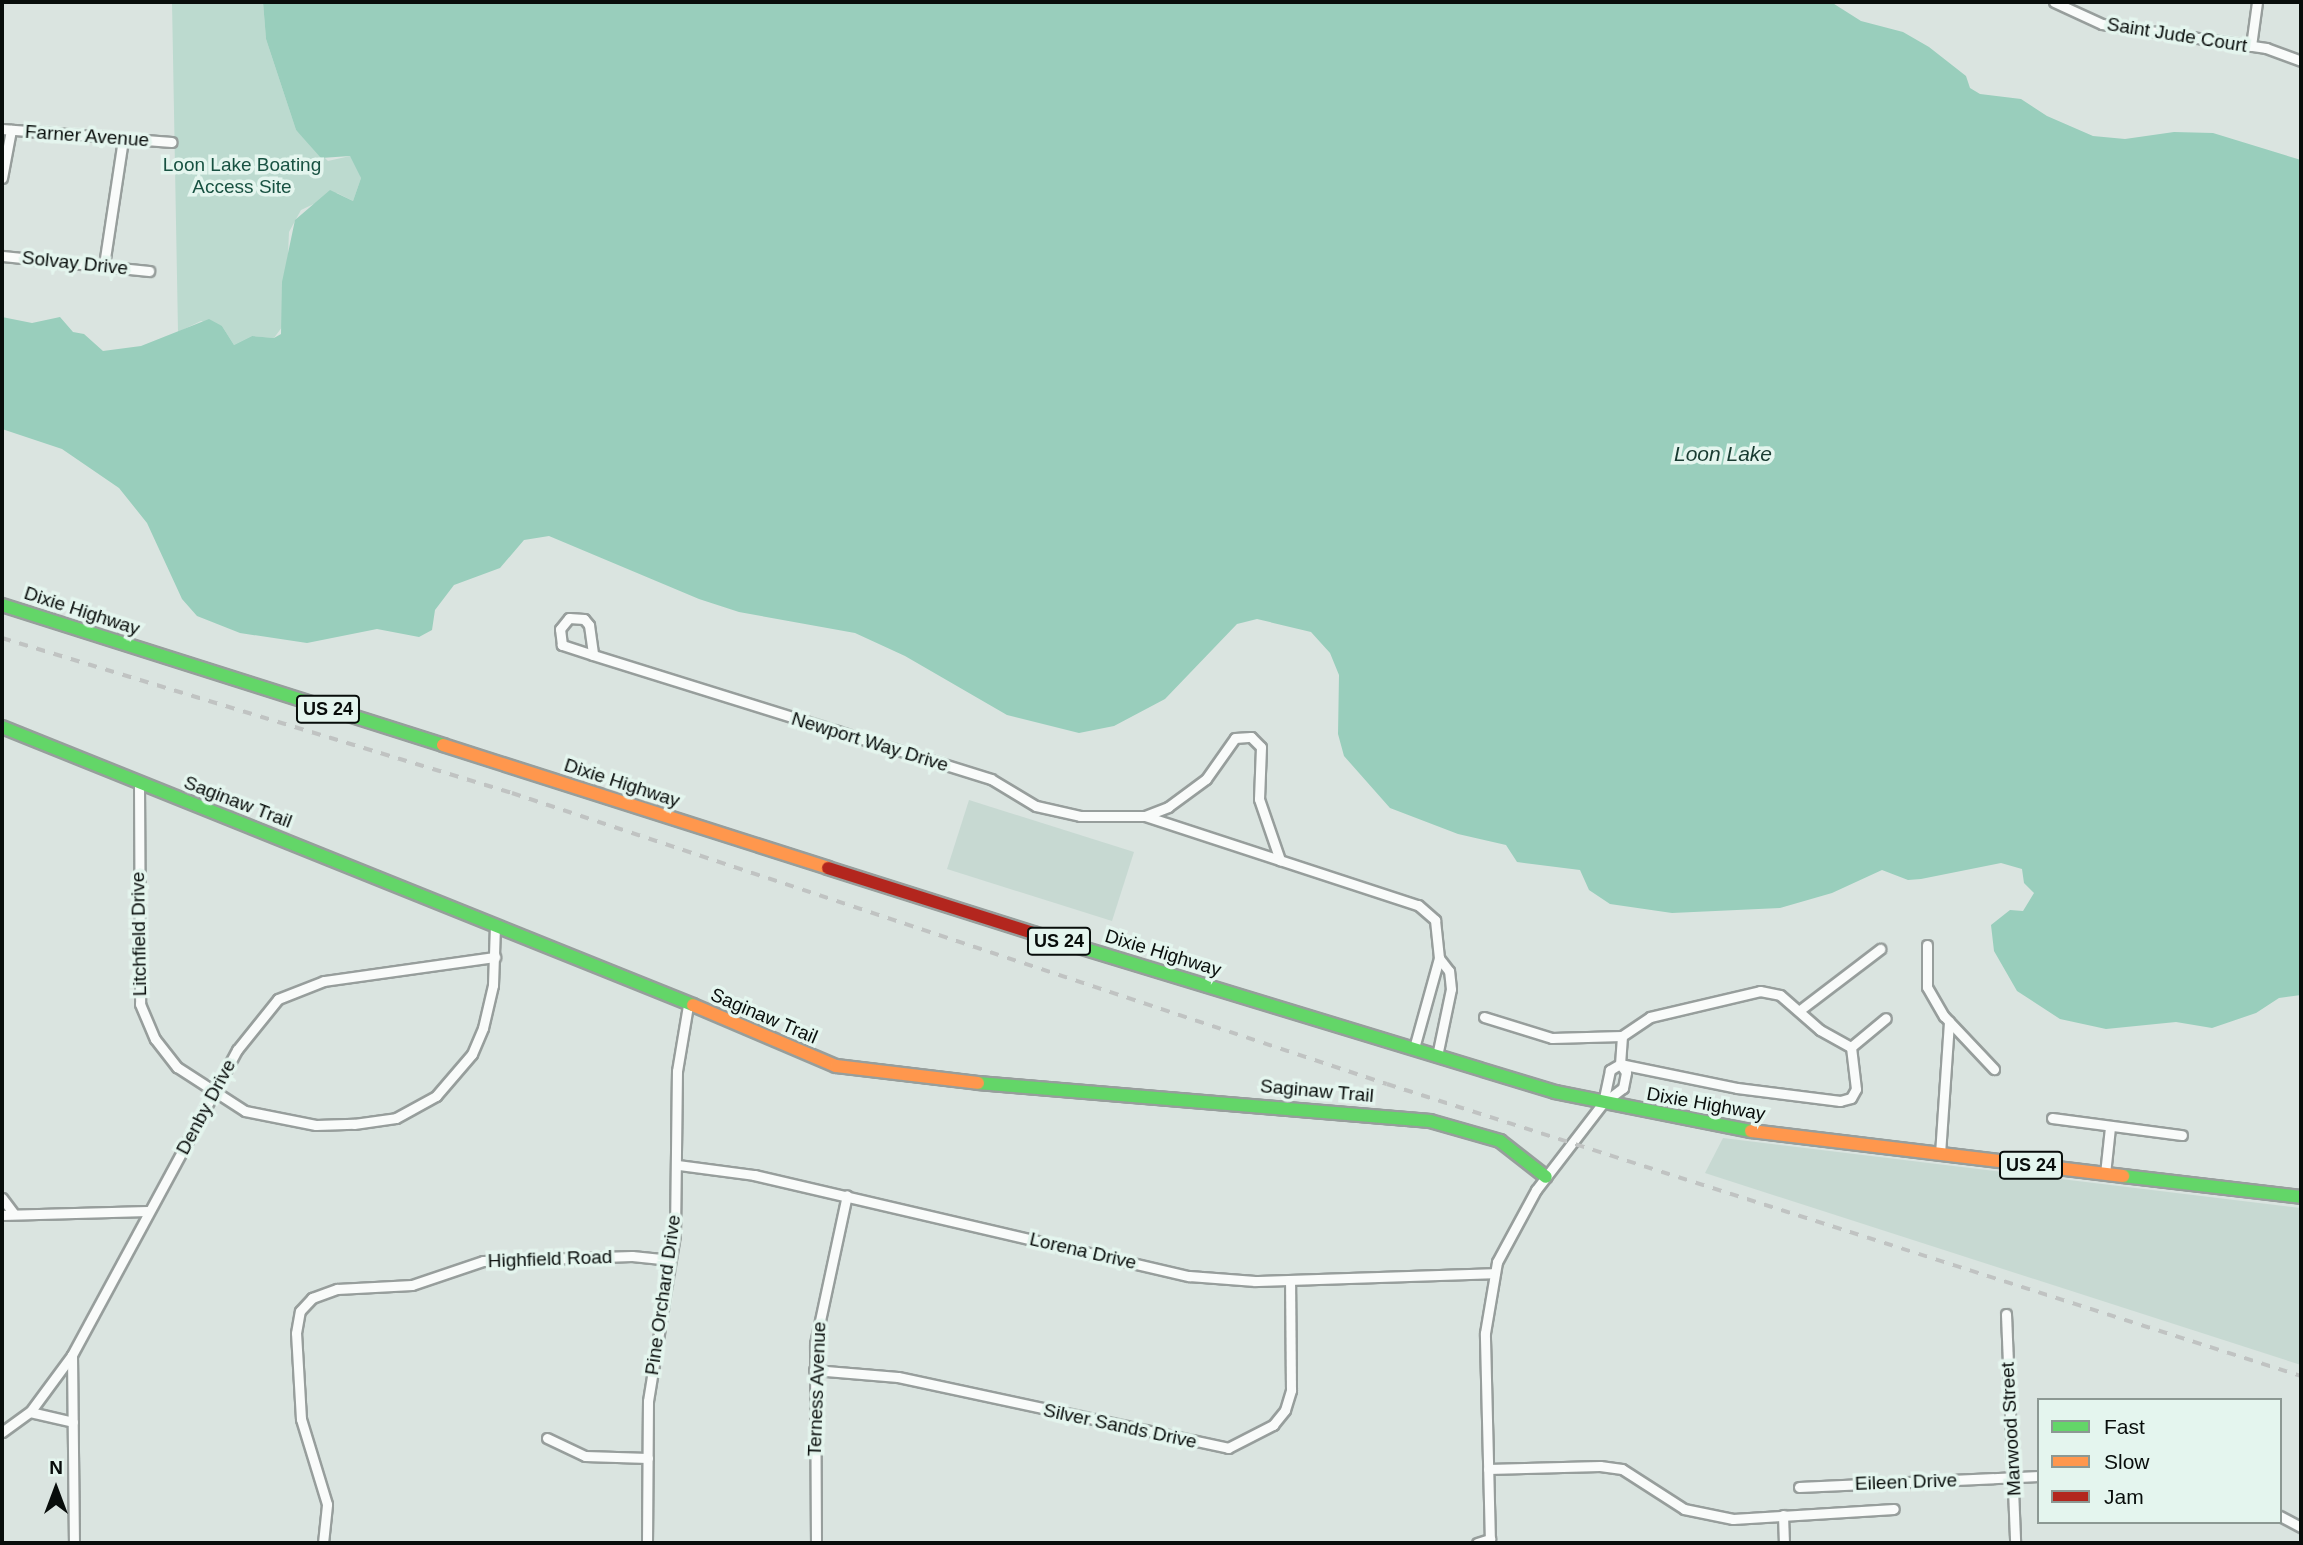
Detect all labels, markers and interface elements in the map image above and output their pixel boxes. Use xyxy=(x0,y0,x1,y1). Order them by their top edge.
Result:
street label: Saint Jude Court xyxy=(2105,13,2249,57)
street label: Farner Avenue xyxy=(24,120,150,152)
park label: Loon Lake Boating Access Site xyxy=(163,154,321,198)
street label: Solvay Drive xyxy=(21,246,129,280)
water label: Loon Lake xyxy=(1674,441,1772,467)
street label: Dixie Highway xyxy=(21,582,143,640)
road number: US 24 xyxy=(295,694,361,724)
street label: Newport Way Drive xyxy=(789,707,951,777)
street label: Dixie Highway xyxy=(561,754,683,812)
street label: Saginaw Trail xyxy=(181,771,295,833)
street label: Litchfield Drive xyxy=(127,872,151,996)
street label: Dixie Highway xyxy=(1102,925,1224,981)
road number: US 24 xyxy=(1026,926,1092,956)
street label: Saginaw Trail xyxy=(707,983,821,1049)
street label: Denby Drive xyxy=(171,1055,241,1159)
street label: Saginaw Trail xyxy=(1259,1075,1375,1107)
street label: Dixie Highway xyxy=(1645,1082,1767,1126)
road number: US 24 xyxy=(1998,1150,2064,1180)
street label: Pine Orchard Drive xyxy=(640,1213,686,1377)
street label: Lorena Drive xyxy=(1027,1228,1139,1274)
street label: Highfield Road xyxy=(487,1245,613,1273)
street label: Terness Avenue xyxy=(803,1321,831,1457)
street label: Marwood Street xyxy=(1996,1361,2026,1497)
legend xyxy=(2037,1398,2282,1524)
street label: Silver Sands Drive xyxy=(1041,1399,1199,1453)
text: Fast xyxy=(2104,1415,2145,1438)
text: Slow xyxy=(2104,1450,2150,1473)
north arrow xyxy=(21,1454,91,1524)
text: N xyxy=(49,1457,63,1478)
street label: Eileen Drive xyxy=(1854,1469,1958,1495)
text: Jam xyxy=(2104,1485,2144,1508)

